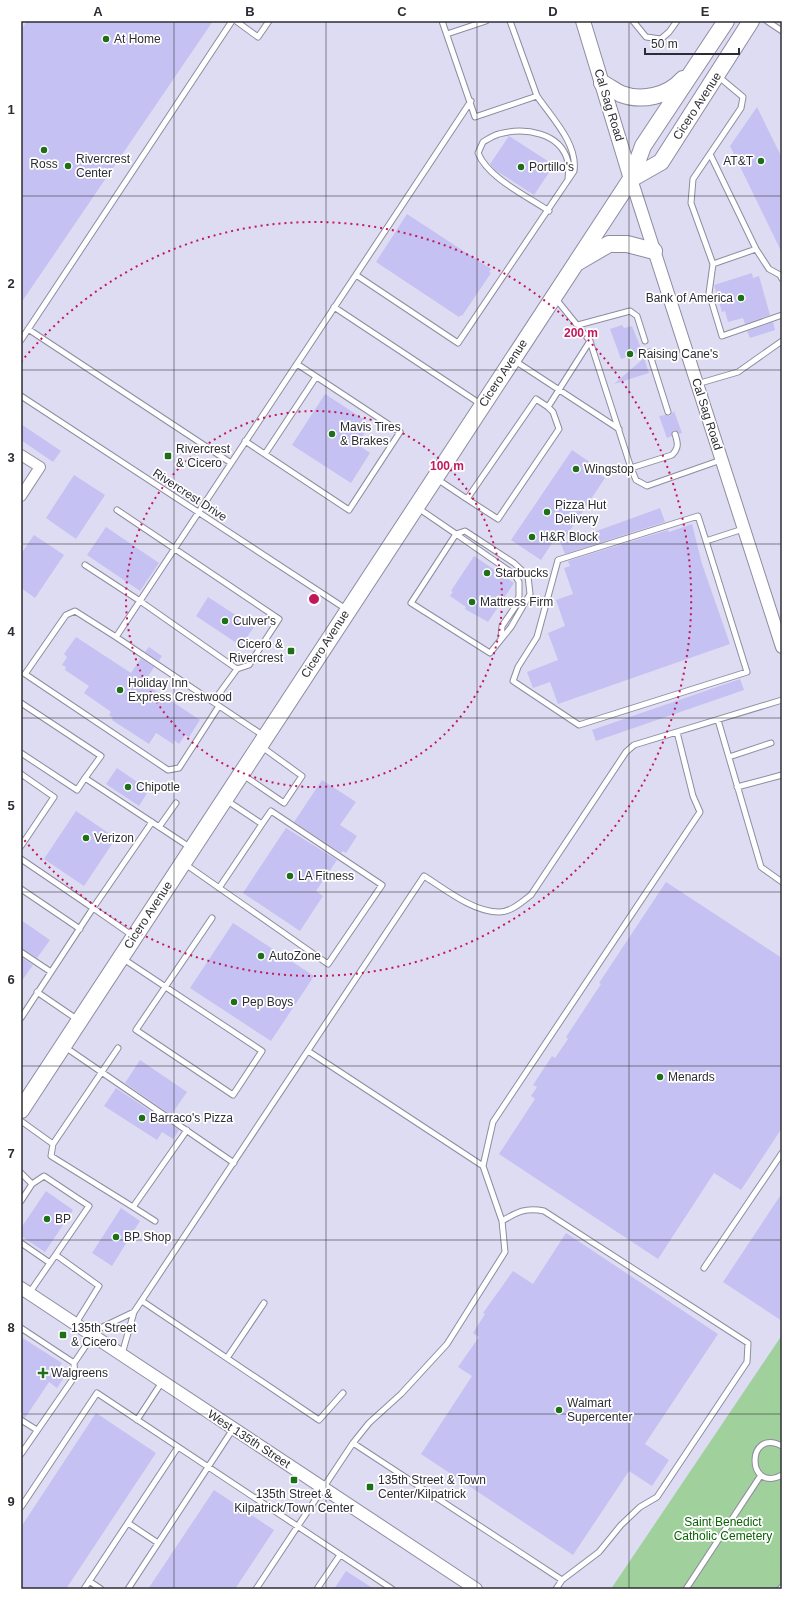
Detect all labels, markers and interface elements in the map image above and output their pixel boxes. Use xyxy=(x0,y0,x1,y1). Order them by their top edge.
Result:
text: A xyxy=(93,4,103,19)
text: B xyxy=(245,4,255,19)
text: C xyxy=(397,4,407,19)
text: D xyxy=(548,4,558,19)
text: E xyxy=(701,4,710,19)
scale bar xyxy=(645,30,739,56)
place label: At Home xyxy=(114,32,161,46)
marker: At Home xyxy=(101,34,111,44)
text: 50 m xyxy=(651,37,678,51)
street label: Cal Sag Road xyxy=(591,67,627,143)
street label: Cicero Avenue xyxy=(670,69,724,142)
text: 1 xyxy=(7,102,15,117)
marker: Ross xyxy=(39,145,49,155)
place label: Rivercrest Center xyxy=(76,152,131,180)
place label: AT&T xyxy=(723,154,754,168)
marker: AT&T xyxy=(756,156,766,166)
place label: Ross xyxy=(30,157,58,171)
place label: Portillo's xyxy=(529,160,574,174)
marker: Rivercrest Center xyxy=(63,161,73,171)
marker: Portillo's xyxy=(516,162,526,172)
text: 2 xyxy=(7,276,15,291)
place label: Bank of America xyxy=(646,291,733,305)
marker: Bank of America xyxy=(736,293,746,303)
text: 200 m xyxy=(564,326,598,340)
street label: Cicero Avenue xyxy=(476,336,530,409)
place label: Raising Cane's xyxy=(638,347,718,361)
marker: Raising Cane's xyxy=(625,349,635,359)
street label: Cal Sag Road xyxy=(689,376,725,452)
place label: Mavis Tires & Brakes xyxy=(340,420,401,448)
marker: Mavis Tires & Brakes xyxy=(327,429,337,439)
place label: Rivercrest & Cicero xyxy=(176,442,231,470)
text: 3 xyxy=(7,450,15,465)
marker: Rivercrest & Cicero xyxy=(163,451,173,461)
text: 100 m xyxy=(430,459,464,473)
place label: Wingstop xyxy=(584,462,634,476)
marker: Wingstop xyxy=(571,464,581,474)
street label: Rivercrest Drive xyxy=(150,466,230,524)
place label: Pizza Hut Delivery xyxy=(555,498,607,526)
marker: Pizza Hut Delivery xyxy=(542,507,552,517)
place label: H&R Block xyxy=(540,530,599,544)
marker: H&R Block xyxy=(527,532,537,542)
place label: Starbucks xyxy=(495,566,548,580)
marker: Starbucks xyxy=(482,568,492,578)
centre of rings xyxy=(307,592,321,606)
place label: Mattress Firm xyxy=(480,595,553,609)
marker: Mattress Firm xyxy=(467,597,477,607)
street label: Cicero Avenue xyxy=(298,607,352,680)
place label: Culver's xyxy=(233,614,276,628)
marker: Culver's xyxy=(220,616,230,626)
text: 4 xyxy=(7,624,15,639)
place label: Cicero & Rivercrest xyxy=(229,637,284,665)
marker: Cicero & Rivercrest xyxy=(286,646,296,656)
place label: Holiday Inn Express Crestwood xyxy=(128,676,232,704)
marker: Holiday Inn Express Crestwood xyxy=(115,685,125,695)
place label: Chipotle xyxy=(136,780,180,794)
marker: Chipotle xyxy=(123,782,133,792)
text: 5 xyxy=(7,798,15,813)
place label: Verizon xyxy=(94,831,134,845)
marker: Verizon xyxy=(81,833,91,843)
place label: LA Fitness xyxy=(298,869,354,883)
marker: LA Fitness xyxy=(285,871,295,881)
street label: Cicero Avenue xyxy=(121,878,175,951)
place label: AutoZone xyxy=(269,949,321,963)
marker: AutoZone xyxy=(256,951,266,961)
text: 6 xyxy=(7,972,15,987)
place label: Pep Boys xyxy=(242,995,293,1009)
marker: Pep Boys xyxy=(229,997,239,1007)
place label: Menards xyxy=(668,1070,715,1084)
marker: Menards xyxy=(655,1072,665,1082)
place label: Barraco's Pizza xyxy=(150,1111,233,1125)
marker: Barraco's Pizza xyxy=(137,1113,147,1123)
text: 7 xyxy=(7,1146,15,1161)
place label: BP xyxy=(55,1212,71,1226)
marker: BP xyxy=(42,1214,52,1224)
place label: BP Shop xyxy=(124,1230,171,1244)
marker: BP Shop xyxy=(111,1232,121,1242)
text: 8 xyxy=(7,1320,15,1335)
place label: 135th Street & Cicero xyxy=(71,1321,137,1349)
marker: 135th Street & Cicero xyxy=(58,1330,68,1340)
place label: Walgreens xyxy=(51,1366,108,1380)
marker: Walgreens xyxy=(38,1368,48,1378)
place label: Walmart Supercenter xyxy=(567,1396,632,1424)
marker: Walmart Supercenter xyxy=(554,1405,564,1415)
street label: West 135th Street xyxy=(205,1407,294,1471)
place label: 135th Street & Town Center/Kilpatrick xyxy=(378,1473,486,1501)
marker: 135th Street & Kilpatrick/Town Center xyxy=(289,1475,299,1485)
marker: 135th Street & Town Center/Kilpatrick xyxy=(365,1482,375,1492)
place label: 135th Street & Kilpatrick/Town Center xyxy=(234,1487,354,1515)
text: 9 xyxy=(7,1494,15,1509)
park label: Saint Benedict Catholic Cemetery xyxy=(674,1515,772,1543)

